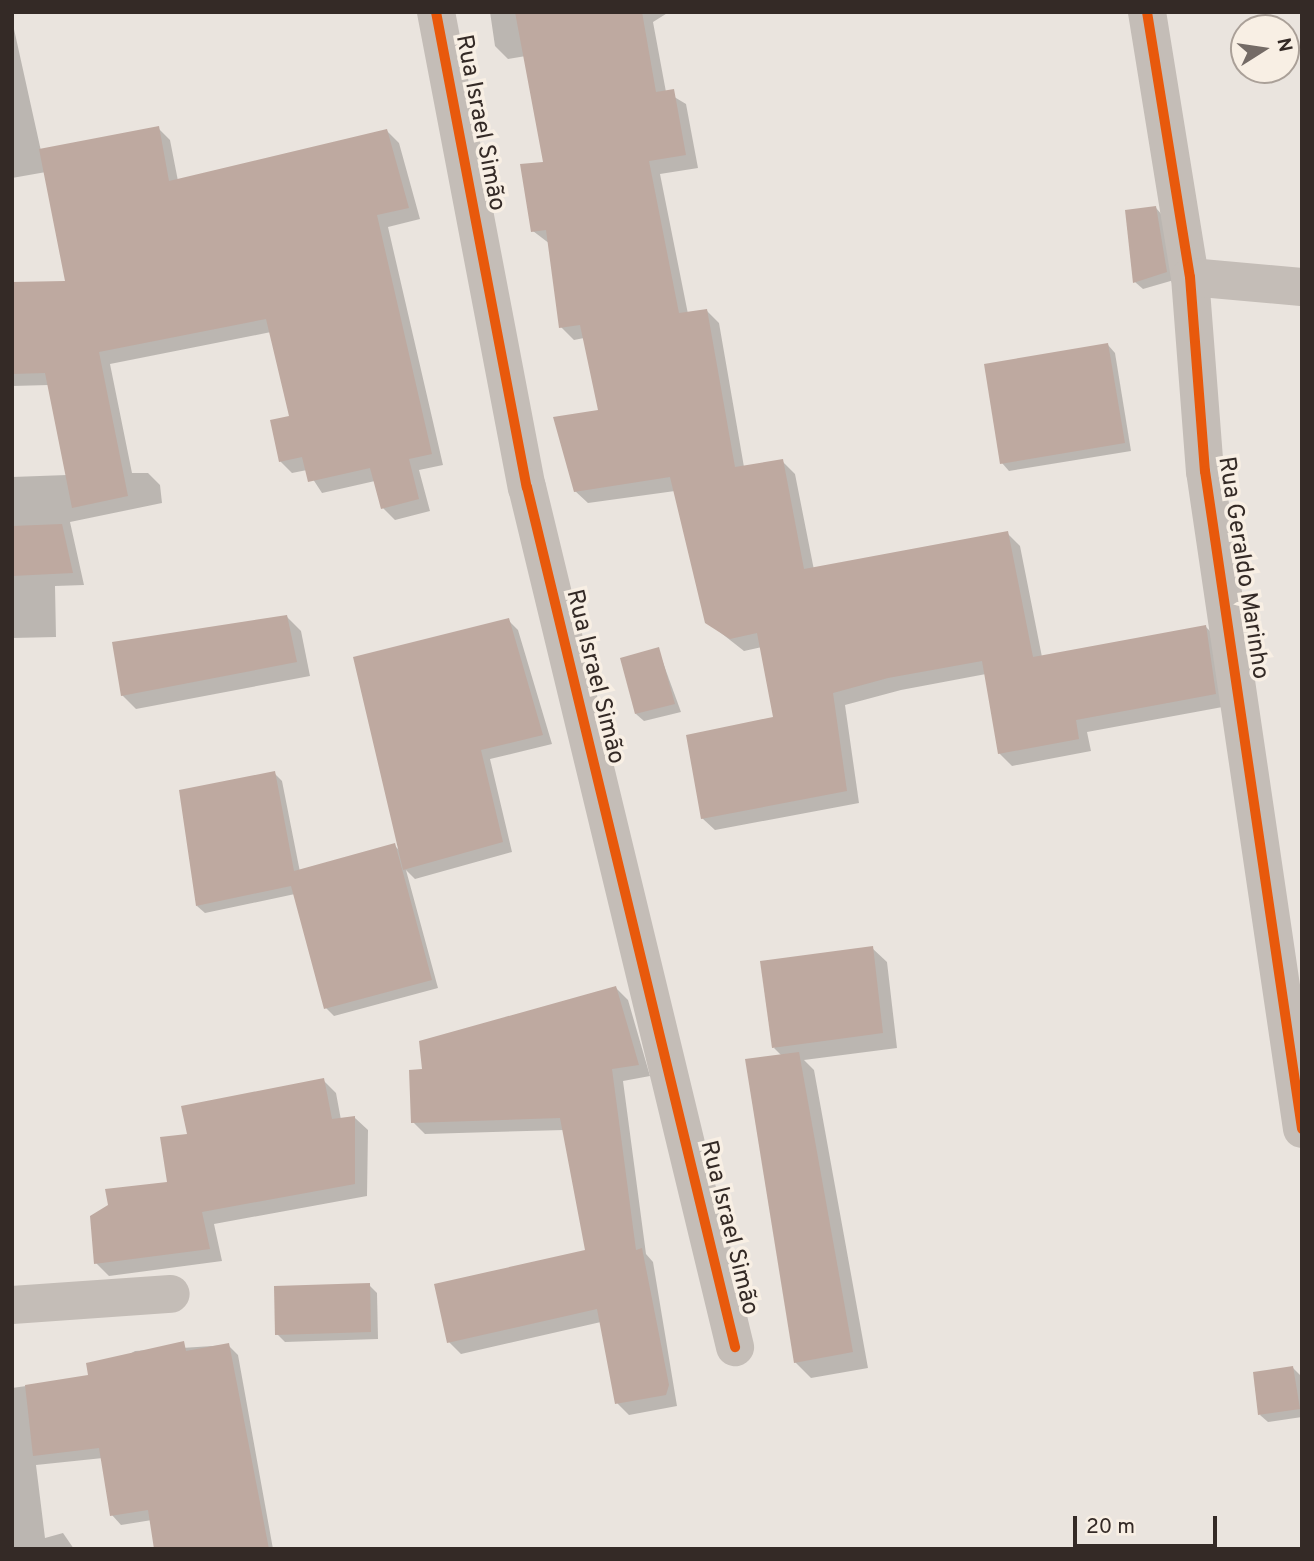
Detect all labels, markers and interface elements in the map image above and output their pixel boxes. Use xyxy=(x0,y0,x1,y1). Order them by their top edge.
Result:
north arrow xyxy=(1230,14,1300,84)
street label: Rua Israel Simão xyxy=(448,33,510,213)
text: N xyxy=(1270,36,1297,54)
street label: Rua Geraldo Marinho xyxy=(1210,455,1274,681)
street label: Rua Israel Simão xyxy=(558,587,630,767)
street label: Rua Israel Simão xyxy=(692,1138,764,1318)
scale bar xyxy=(1076,1502,1220,1546)
text: 20 m xyxy=(1086,1514,1135,1541)

